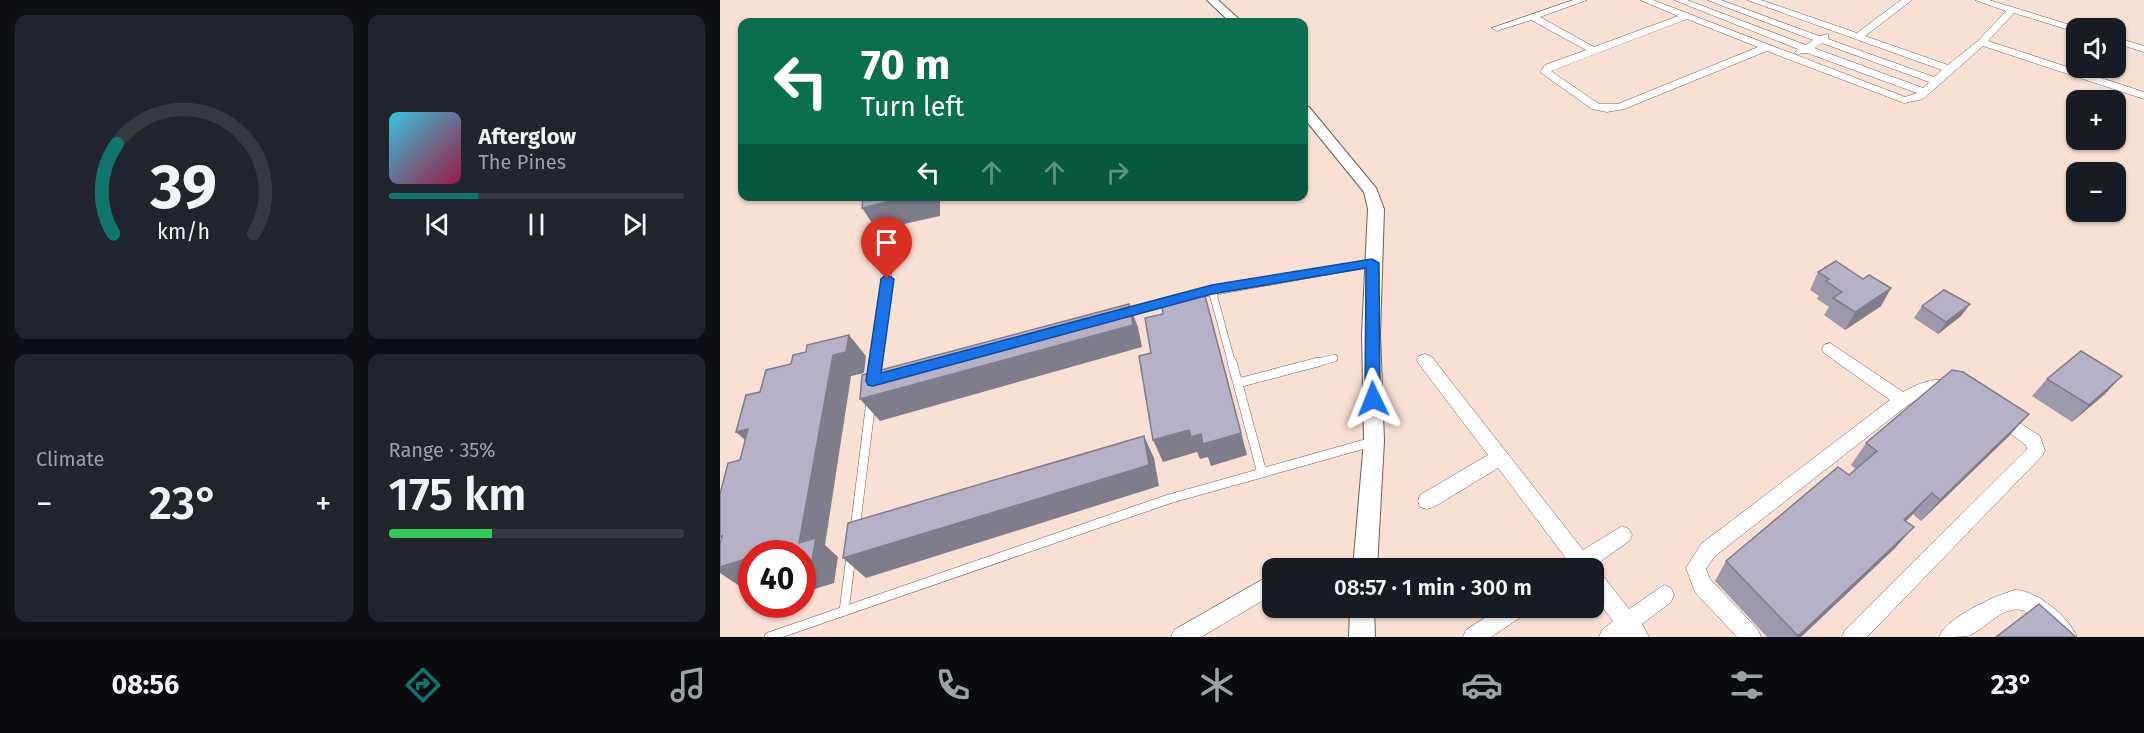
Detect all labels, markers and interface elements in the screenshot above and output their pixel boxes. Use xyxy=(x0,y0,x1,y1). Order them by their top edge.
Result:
map controls xyxy=(2066,18,2126,222)
button: sound xyxy=(2066,18,2126,78)
text: 70 m xyxy=(861,40,950,90)
icon: left xyxy=(762,42,840,120)
button: + xyxy=(2066,90,2126,150)
text: Turn left xyxy=(861,91,964,123)
text: Afterglow xyxy=(479,123,576,150)
text: 39 xyxy=(149,150,217,225)
text: The Pines xyxy=(479,150,566,174)
icon: left xyxy=(912,156,945,189)
icon: ahead xyxy=(975,156,1008,189)
icon: ahead xyxy=(1038,156,1071,189)
icon: right xyxy=(1101,156,1134,189)
button: − xyxy=(2066,162,2126,222)
icon: previous xyxy=(421,208,454,241)
icon: pause xyxy=(520,208,553,241)
icon: next xyxy=(618,208,651,241)
pin xyxy=(861,217,912,279)
text: km/h xyxy=(157,219,210,245)
icon: arrive xyxy=(870,226,903,259)
position arrow xyxy=(1341,367,1405,431)
text: Range · 35% xyxy=(389,438,496,462)
text: Climate xyxy=(36,447,104,471)
text: 175 km xyxy=(389,468,526,522)
text: 23° xyxy=(149,477,218,531)
text: − xyxy=(36,484,53,524)
text: + xyxy=(315,484,332,524)
speed limit sign: 40 xyxy=(738,540,816,618)
text: 08:57 · 1 min · 300 m xyxy=(1334,574,1532,601)
icon: directions xyxy=(402,664,444,706)
icon: music xyxy=(667,664,709,706)
icon: phone xyxy=(932,664,974,706)
icon: climate xyxy=(1196,664,1238,706)
icon: car xyxy=(1461,664,1503,706)
icon: filters xyxy=(1726,664,1768,706)
text: 08:56 xyxy=(111,669,179,701)
text: 23° xyxy=(1991,669,2033,701)

